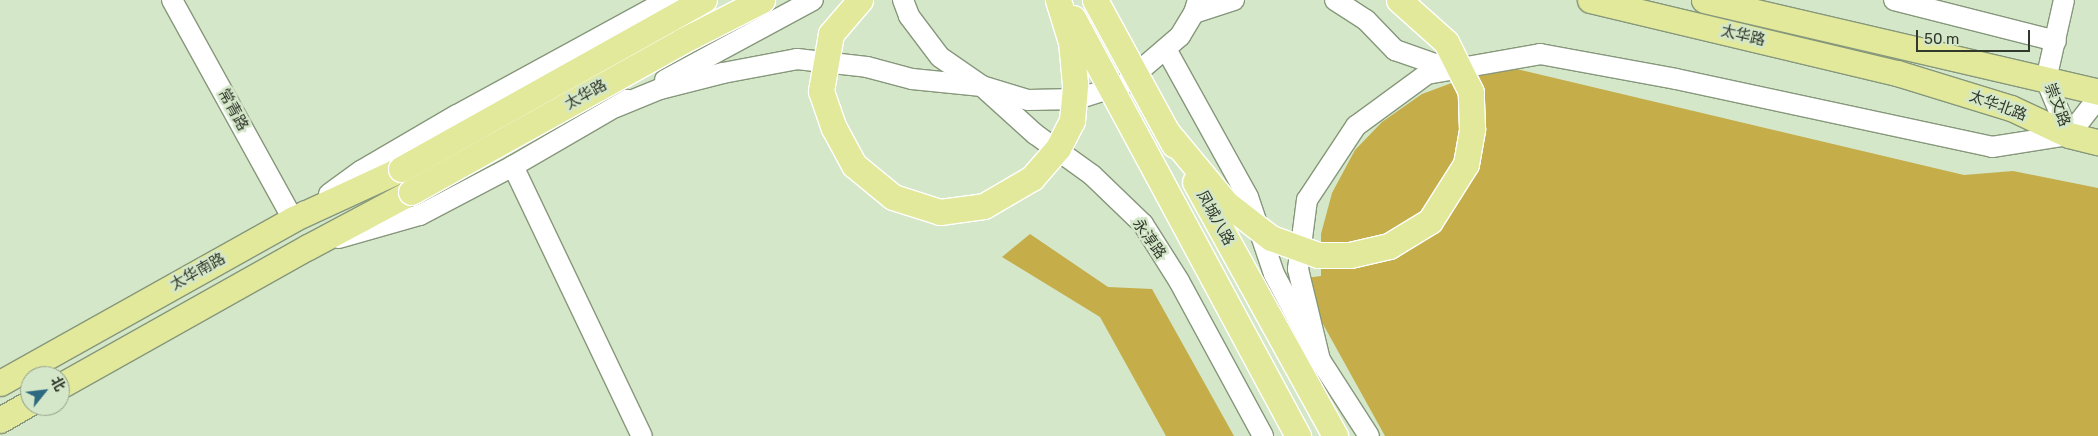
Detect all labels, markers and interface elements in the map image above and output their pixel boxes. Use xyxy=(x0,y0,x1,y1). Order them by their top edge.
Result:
scale bar xyxy=(1918,20,2032,52)
street label: 太华路 xyxy=(1719,22,1767,50)
text: 50 m xyxy=(1924,30,1959,48)
street label: 太华路 xyxy=(562,76,610,114)
street label: 崇文路 xyxy=(2041,81,2073,129)
street label: 常青路 xyxy=(214,86,252,134)
street label: 太华北路 xyxy=(1967,87,2029,125)
street label: 凤城八路 xyxy=(1193,187,1237,249)
street label: 永淳路 xyxy=(1128,216,1170,262)
street label: 太华南路 xyxy=(167,250,229,294)
north arrow xyxy=(20,366,70,416)
text: 北 xyxy=(47,374,69,394)

